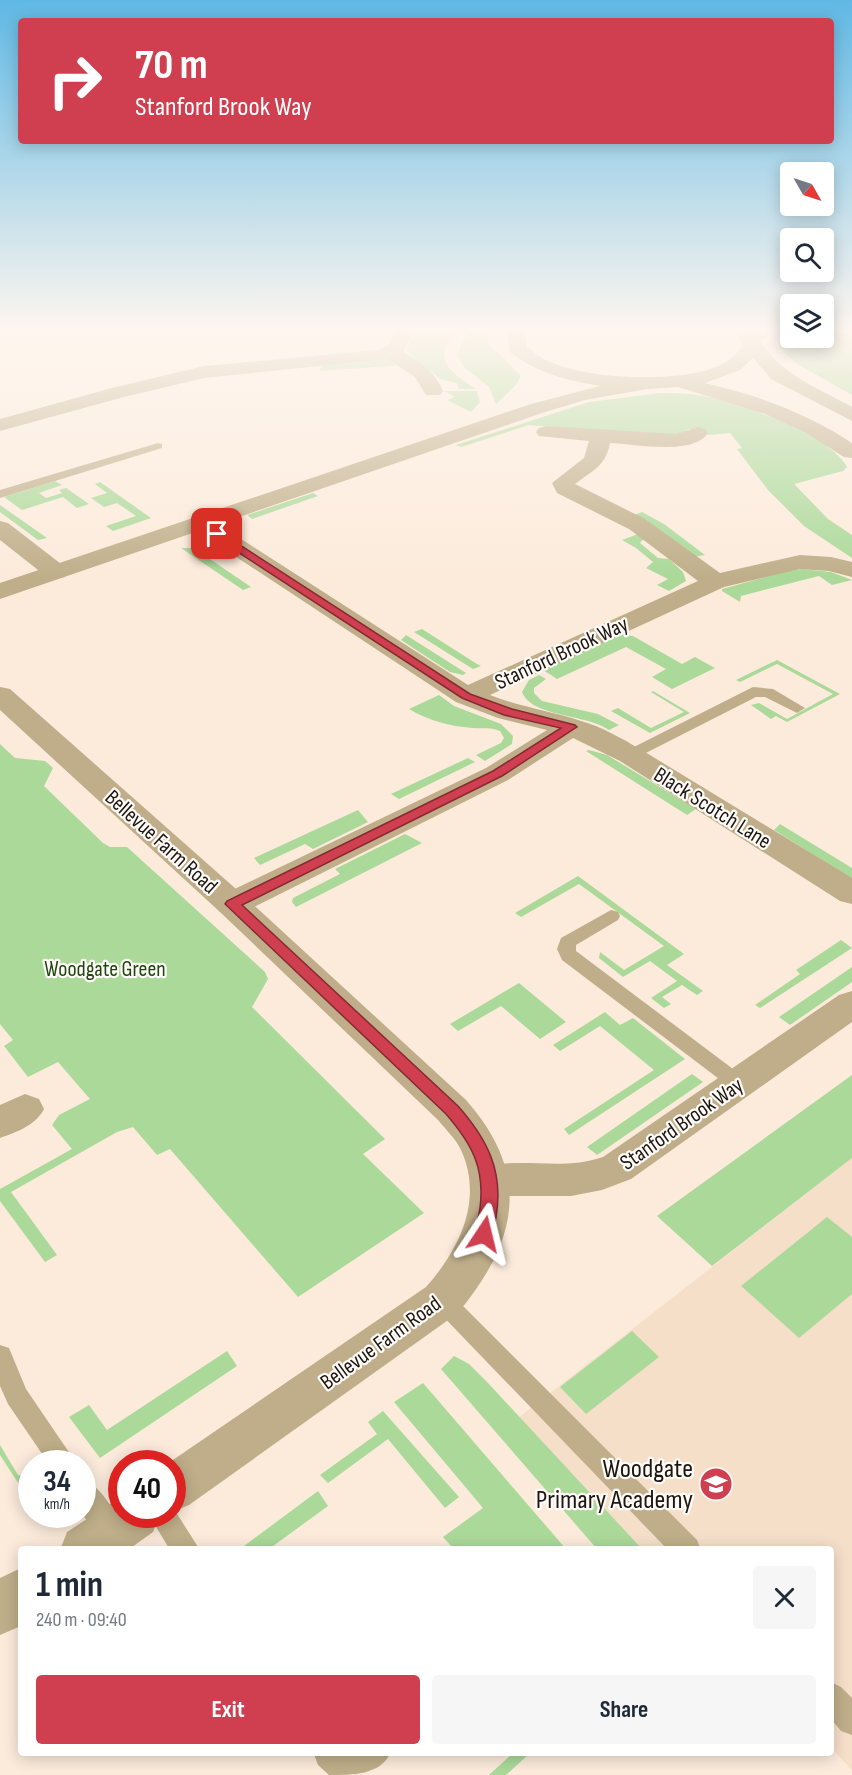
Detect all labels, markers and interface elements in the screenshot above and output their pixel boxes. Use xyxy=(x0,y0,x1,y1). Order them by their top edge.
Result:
text: 70 m xyxy=(135,40,208,91)
icon: right xyxy=(36,42,114,120)
text: Stanford Brook Way xyxy=(135,91,312,123)
north arrow xyxy=(780,162,834,216)
map controls xyxy=(780,162,834,348)
button: search xyxy=(780,228,834,282)
button: layers xyxy=(780,294,834,348)
pin xyxy=(191,508,242,559)
icon: arrive xyxy=(200,517,233,550)
street label: Stanford Brook Way xyxy=(491,610,633,696)
street label: Black Scotch Lane xyxy=(648,761,776,855)
street label: Bellevue Farm Road xyxy=(99,784,223,900)
park label: Woodgate Green xyxy=(44,956,166,983)
street label: Stanford Brook Way xyxy=(615,1072,749,1177)
position arrow xyxy=(452,1202,516,1266)
street label: Bellevue Farm Road xyxy=(315,1290,446,1396)
speed limit sign: 40 xyxy=(108,1450,186,1528)
place label: Woodgate Primary Academy xyxy=(536,1453,693,1516)
text: 34 xyxy=(43,1464,71,1500)
school or university icon: Woodgate Primary Academy xyxy=(698,1466,734,1502)
text: km/h xyxy=(44,1495,70,1514)
text: 1 min xyxy=(36,1564,103,1607)
button: close xyxy=(753,1566,816,1629)
text: 240 m · 09:40 xyxy=(36,1608,127,1632)
button: Exit xyxy=(36,1675,420,1744)
button: Share xyxy=(432,1675,816,1744)

